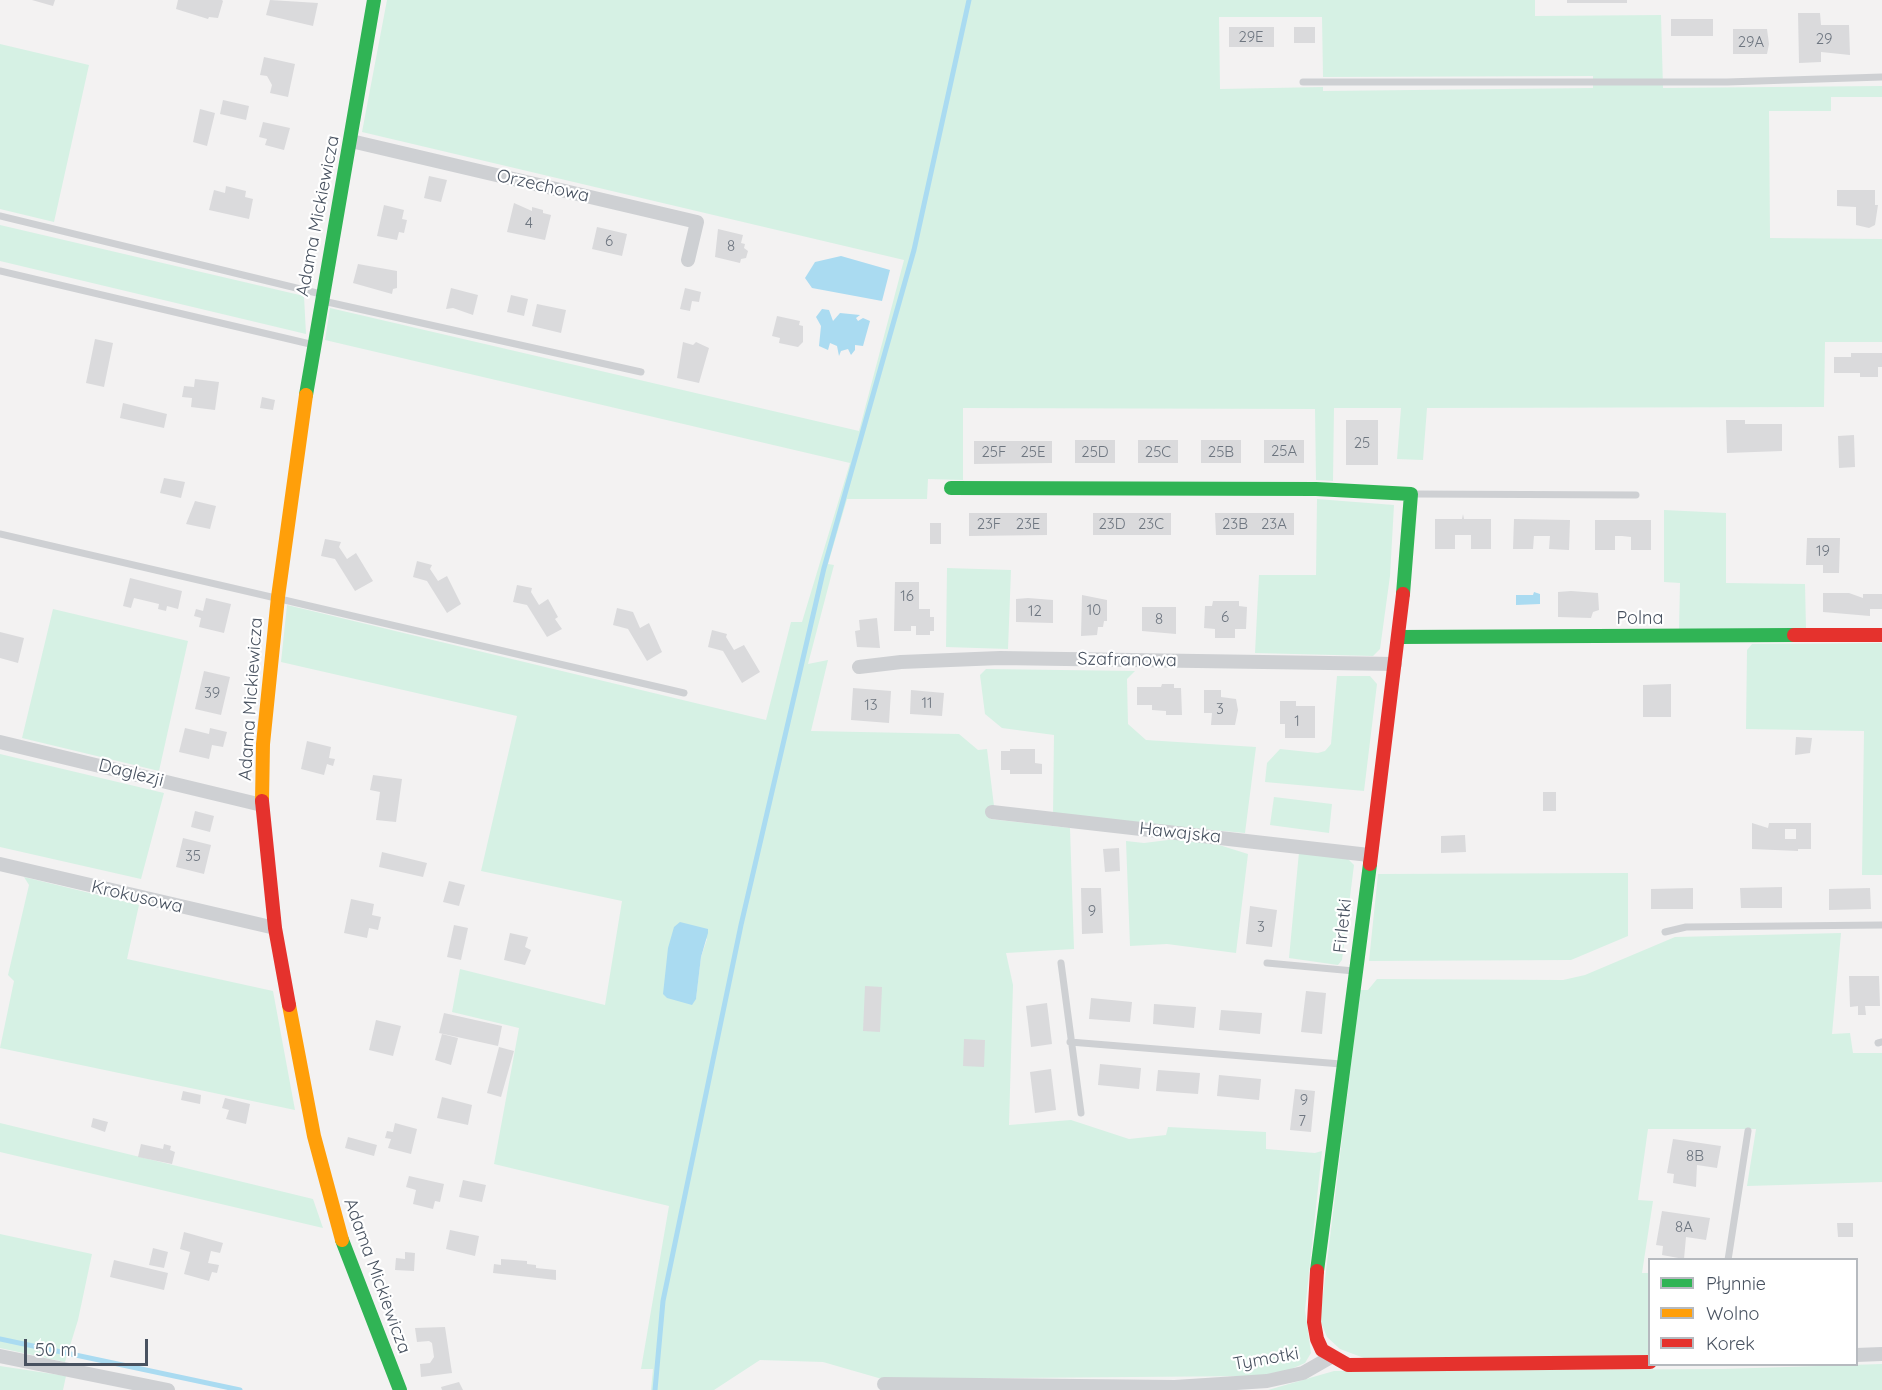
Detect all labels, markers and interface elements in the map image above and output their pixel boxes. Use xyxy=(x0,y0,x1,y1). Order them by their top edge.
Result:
house number: 29E xyxy=(1238,28,1264,46)
house number: 29 xyxy=(1816,30,1832,48)
house number: 29A xyxy=(1738,33,1764,51)
street label: Adama Mickiewicza xyxy=(292,134,344,298)
street label: Orzechowa xyxy=(495,165,591,207)
house number: 4 xyxy=(525,214,533,232)
house number: 6 xyxy=(605,232,613,250)
house number: 8 xyxy=(727,237,735,255)
house number: 25 xyxy=(1354,434,1370,452)
house number: 25A xyxy=(1271,442,1297,460)
house number: 25F xyxy=(982,443,1006,461)
house number: 25E xyxy=(1020,443,1046,461)
house number: 25D xyxy=(1081,443,1109,461)
house number: 25C xyxy=(1145,443,1171,461)
house number: 25B xyxy=(1208,443,1234,461)
house number: 23F xyxy=(977,515,1001,533)
house number: 23E xyxy=(1016,515,1040,533)
house number: 23D xyxy=(1099,515,1125,533)
house number: 23C xyxy=(1138,515,1164,533)
house number: 23B xyxy=(1222,515,1248,533)
house number: 23A xyxy=(1261,515,1287,533)
house number: 19 xyxy=(1816,542,1830,560)
house number: 16 xyxy=(900,587,914,605)
house number: 10 xyxy=(1087,601,1101,619)
house number: 12 xyxy=(1028,602,1042,620)
house number: 6 xyxy=(1221,608,1229,626)
street label: Polna xyxy=(1617,608,1663,630)
house number: 8 xyxy=(1155,610,1163,628)
street label: Adama Mickiewicza xyxy=(235,617,267,781)
street label: Szafranowa xyxy=(1077,648,1177,672)
house number: 39 xyxy=(204,684,220,702)
house number: 11 xyxy=(921,694,933,712)
house number: 13 xyxy=(864,696,878,714)
house number: 3 xyxy=(1216,700,1224,718)
house number: 1 xyxy=(1294,712,1300,730)
street label: Daglezji xyxy=(96,754,166,792)
street label: Hawajska xyxy=(1138,818,1222,848)
house number: 35 xyxy=(185,847,201,865)
street label: Krokusowa xyxy=(89,876,185,918)
street label: Firletki xyxy=(1329,898,1357,954)
house number: 9 xyxy=(1088,902,1096,920)
house number: 3 xyxy=(1257,918,1265,936)
house number: 9 xyxy=(1300,1091,1308,1109)
house number: 7 xyxy=(1298,1112,1306,1130)
house number: 8B xyxy=(1686,1147,1704,1165)
street label: Adama Mickiewicza xyxy=(339,1195,415,1357)
house number: 8A xyxy=(1675,1218,1693,1236)
legend xyxy=(1648,1258,1858,1366)
text: Płynnie xyxy=(1706,1272,1766,1295)
text: Wolno xyxy=(1706,1302,1759,1325)
scale bar xyxy=(27,1327,152,1365)
text: Korek xyxy=(1706,1332,1755,1355)
text: 50 m xyxy=(35,1338,77,1361)
street label: Tymotki xyxy=(1231,1343,1301,1375)

